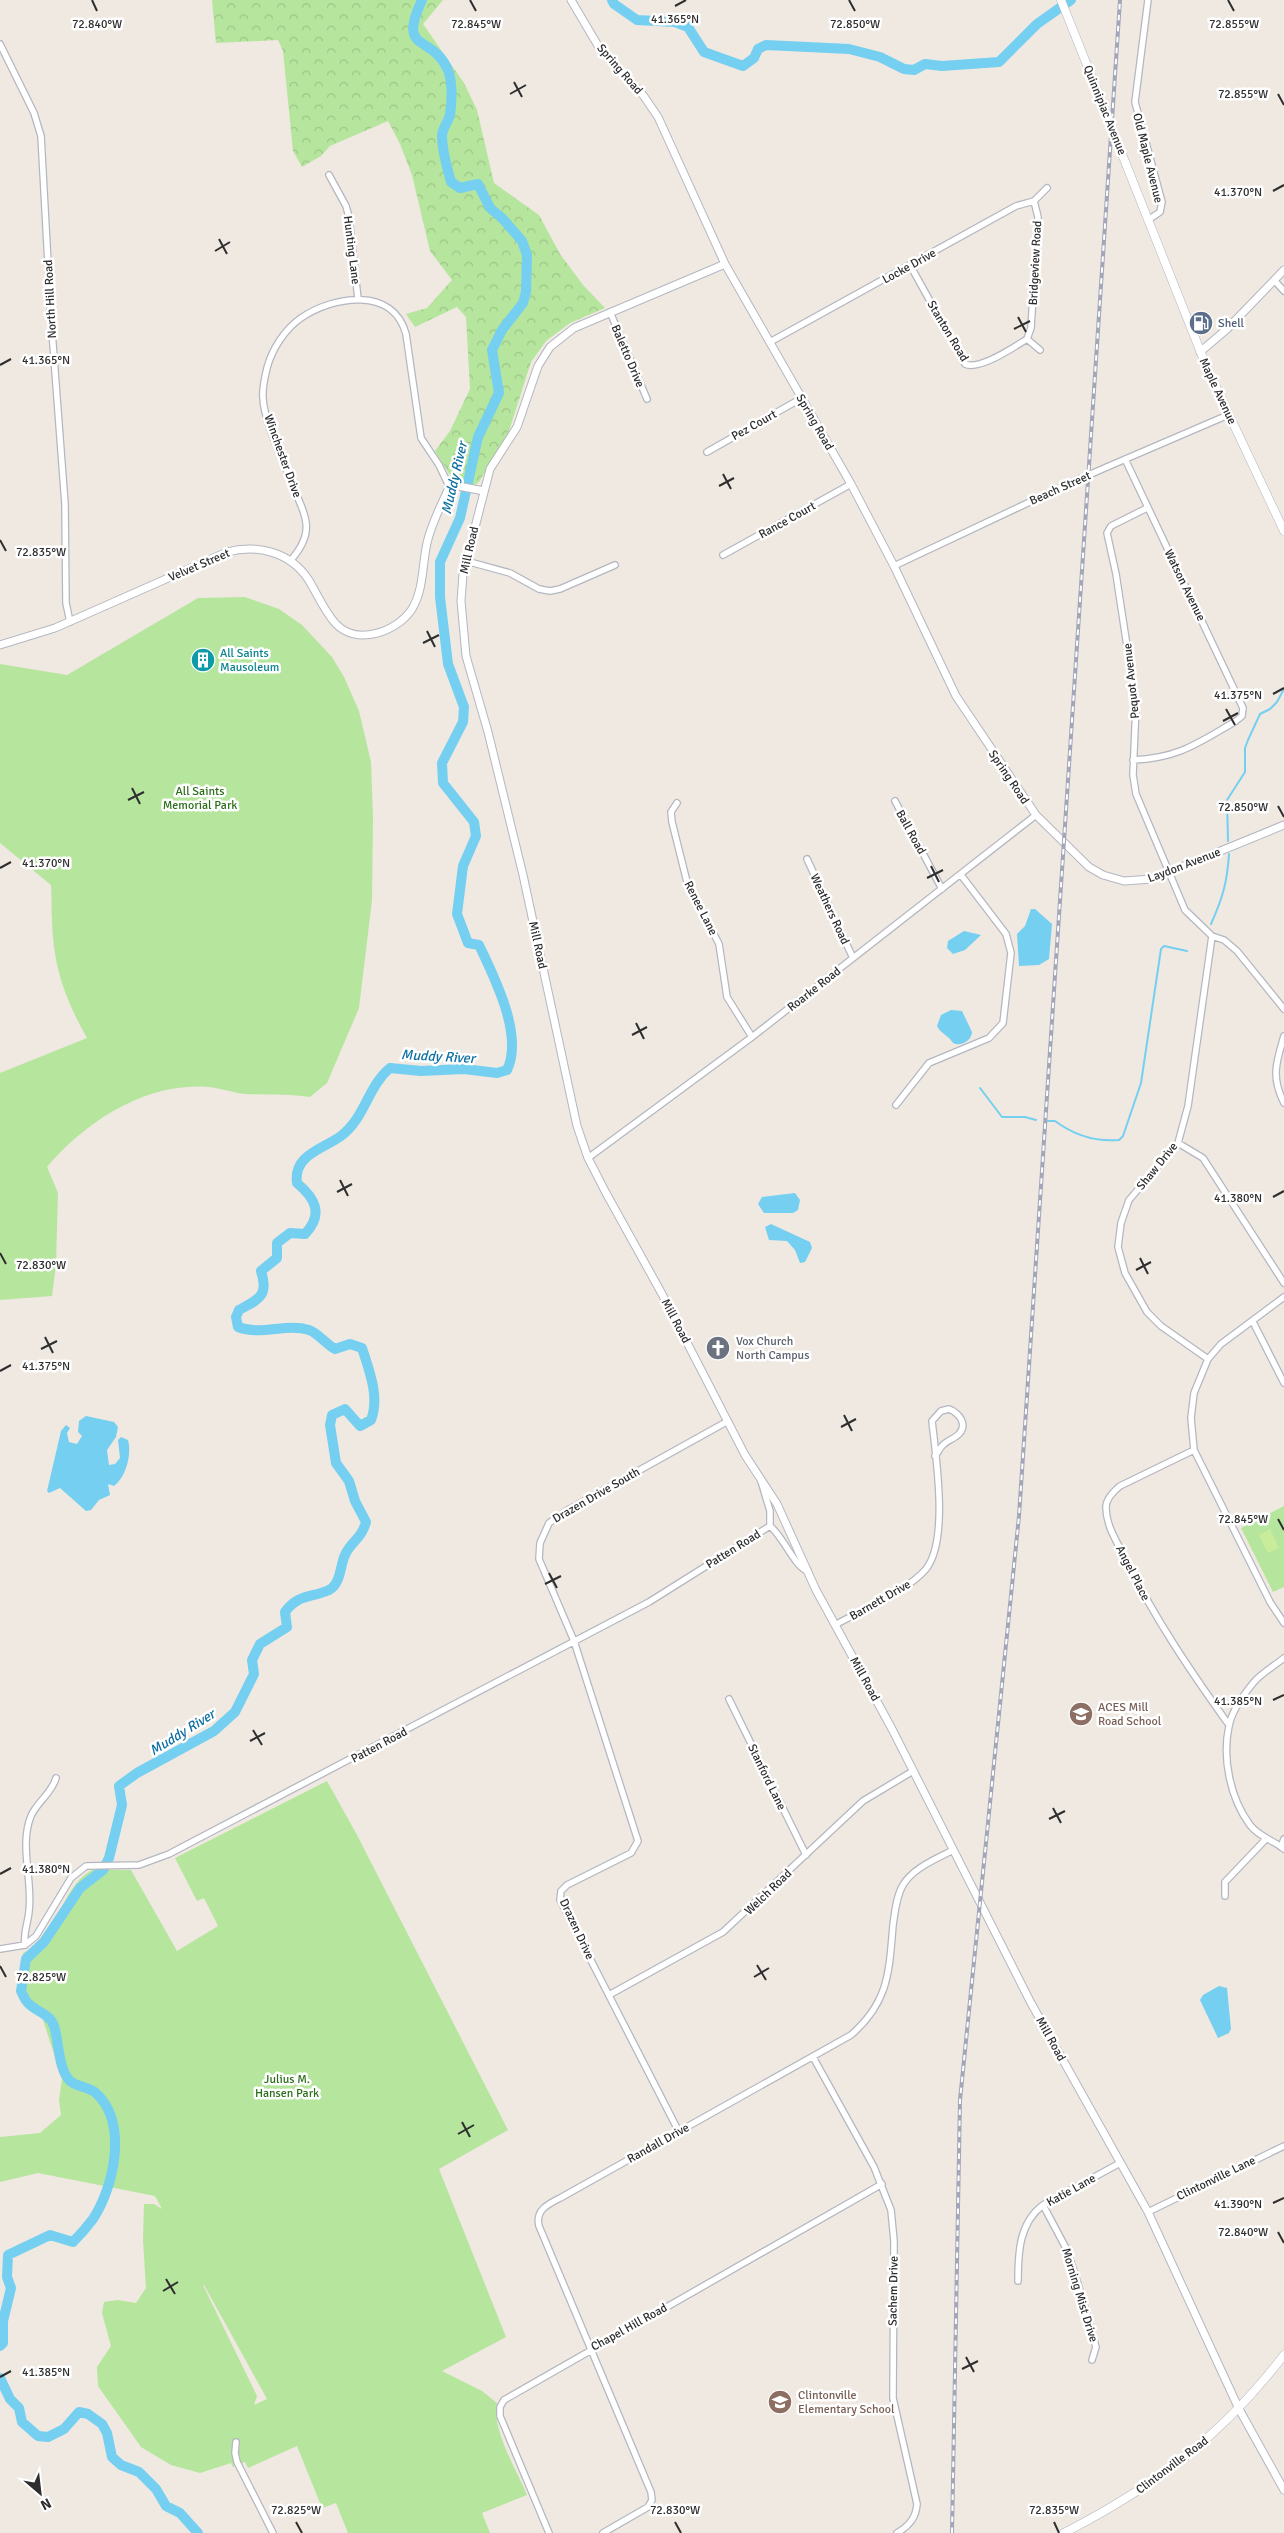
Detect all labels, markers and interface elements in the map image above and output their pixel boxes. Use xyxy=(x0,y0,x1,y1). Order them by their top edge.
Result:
text: 41.365°N xyxy=(651,12,699,27)
text: 72.840°W xyxy=(72,17,122,32)
text: 72.845°W xyxy=(451,17,501,32)
text: 72.850°W xyxy=(830,17,880,32)
text: 72.855°W xyxy=(1209,17,1259,32)
street label: Spring Road xyxy=(594,41,646,98)
street label: Quinnipiac Avenue xyxy=(1080,63,1129,157)
text: 72.855°W xyxy=(1218,87,1268,102)
street label: Old Maple Avenue xyxy=(1129,112,1166,205)
text: 41.370°N xyxy=(1214,185,1262,200)
street label: Hunting Lane xyxy=(340,215,363,285)
street label: Bridgeview Road xyxy=(1026,220,1045,306)
street label: Locke Drive xyxy=(880,246,939,287)
street label: North Hill Road xyxy=(41,259,60,339)
street label: Stanton Road xyxy=(923,298,972,365)
fuel station icon: Shell xyxy=(1188,310,1214,336)
place label: Shell xyxy=(1218,316,1245,331)
street label: Baletto Drive xyxy=(608,323,647,390)
text: 41.365°N xyxy=(22,353,70,368)
street label: Maple Avenue xyxy=(1196,356,1240,427)
street label: Spring Road xyxy=(793,392,837,453)
street label: Pez Court xyxy=(729,407,779,444)
street label: Winchester Drive xyxy=(261,413,305,500)
water label: Muddy River xyxy=(438,438,471,516)
street label: Beach Street xyxy=(1027,468,1093,509)
street label: Rance Court xyxy=(756,499,818,542)
street label: Mill Road xyxy=(457,525,482,575)
text: 72.835°W xyxy=(16,545,66,560)
street label: Velvet Street xyxy=(166,546,232,585)
street label: Watson Avenue xyxy=(1161,547,1208,624)
street label: Pequot Avenue xyxy=(1120,642,1143,719)
place label: All Saints Mausoleum xyxy=(220,646,279,675)
building icon: All Saints Mausoleum xyxy=(190,647,216,673)
text: 41.375°N xyxy=(1214,688,1262,703)
street label: Spring Road xyxy=(985,747,1032,807)
park label: All Saints Memorial Park xyxy=(163,784,237,813)
text: 72.850°W xyxy=(1218,800,1268,815)
street label: Ball Road xyxy=(892,807,929,857)
street label: Laydon Avenue xyxy=(1146,845,1223,886)
text: 41.370°N xyxy=(22,856,70,871)
street label: Weathers Road xyxy=(807,871,852,947)
street label: Renee Lane xyxy=(680,879,721,938)
street label: Mill Road xyxy=(525,920,550,970)
street label: Roarke Road xyxy=(785,964,844,1015)
water label: Muddy River xyxy=(401,1046,477,1067)
street label: Shaw Drive xyxy=(1134,1139,1181,1193)
text: 41.380°N xyxy=(1214,1191,1262,1206)
text: 72.830°W xyxy=(16,1258,66,1273)
street label: Mill Road xyxy=(658,1296,693,1346)
place label: Vox Church North Campus xyxy=(736,1334,809,1363)
church icon: Vox Church North Campus xyxy=(705,1335,731,1361)
text: 41.375°N xyxy=(22,1359,70,1374)
street label: Drazen Drive South xyxy=(550,1464,643,1526)
text: 72.845°W xyxy=(1218,1512,1268,1527)
street label: Patten Road xyxy=(703,1527,763,1572)
street label: Angel Place xyxy=(1112,1543,1153,1604)
street label: Barnett Drive xyxy=(847,1577,914,1624)
street label: Mill Road xyxy=(846,1655,883,1704)
text: 41.385°N xyxy=(1214,1694,1262,1709)
place label: ACES Mill Road School xyxy=(1098,1700,1162,1729)
school or university icon: ACES Mill Road School xyxy=(1068,1701,1094,1727)
water label: Muddy River xyxy=(146,1705,220,1759)
street label: Patten Road xyxy=(348,1724,410,1767)
street label: Stanford Lane xyxy=(744,1742,789,1813)
text: 41.380°N xyxy=(22,1862,70,1877)
street label: Welch Road xyxy=(742,1866,795,1918)
street label: Drazen Drive xyxy=(556,1896,597,1962)
text: 72.825°W xyxy=(16,1970,66,1985)
street label: Mill Road xyxy=(1032,2015,1069,2064)
park label: Julius M. Hansen Park xyxy=(255,2072,319,2101)
street label: Randall Drive xyxy=(625,2120,692,2167)
street label: Clintonville Lane xyxy=(1174,2153,1258,2204)
street label: Katie Lane xyxy=(1044,2171,1099,2210)
text: 41.390°N xyxy=(1214,2197,1262,2212)
text: 72.840°W xyxy=(1218,2225,1268,2240)
street label: Morning Mist Drive xyxy=(1058,2246,1101,2344)
street label: Sachem Drive xyxy=(885,2256,902,2326)
street label: Chapel Hill Road xyxy=(588,2300,670,2355)
text: 41.385°N xyxy=(22,2365,70,2380)
place label: Clintonville Elementary School xyxy=(798,2388,895,2417)
school or university icon: Clintonville Elementary School xyxy=(767,2389,793,2415)
street label: Clintonville Road xyxy=(1133,2433,1212,2498)
north arrow xyxy=(15,2468,65,2518)
text: N xyxy=(38,2494,54,2514)
text: 72.825°W xyxy=(271,2503,321,2518)
text: 72.830°W xyxy=(650,2503,700,2518)
text: 72.835°W xyxy=(1029,2503,1079,2518)

